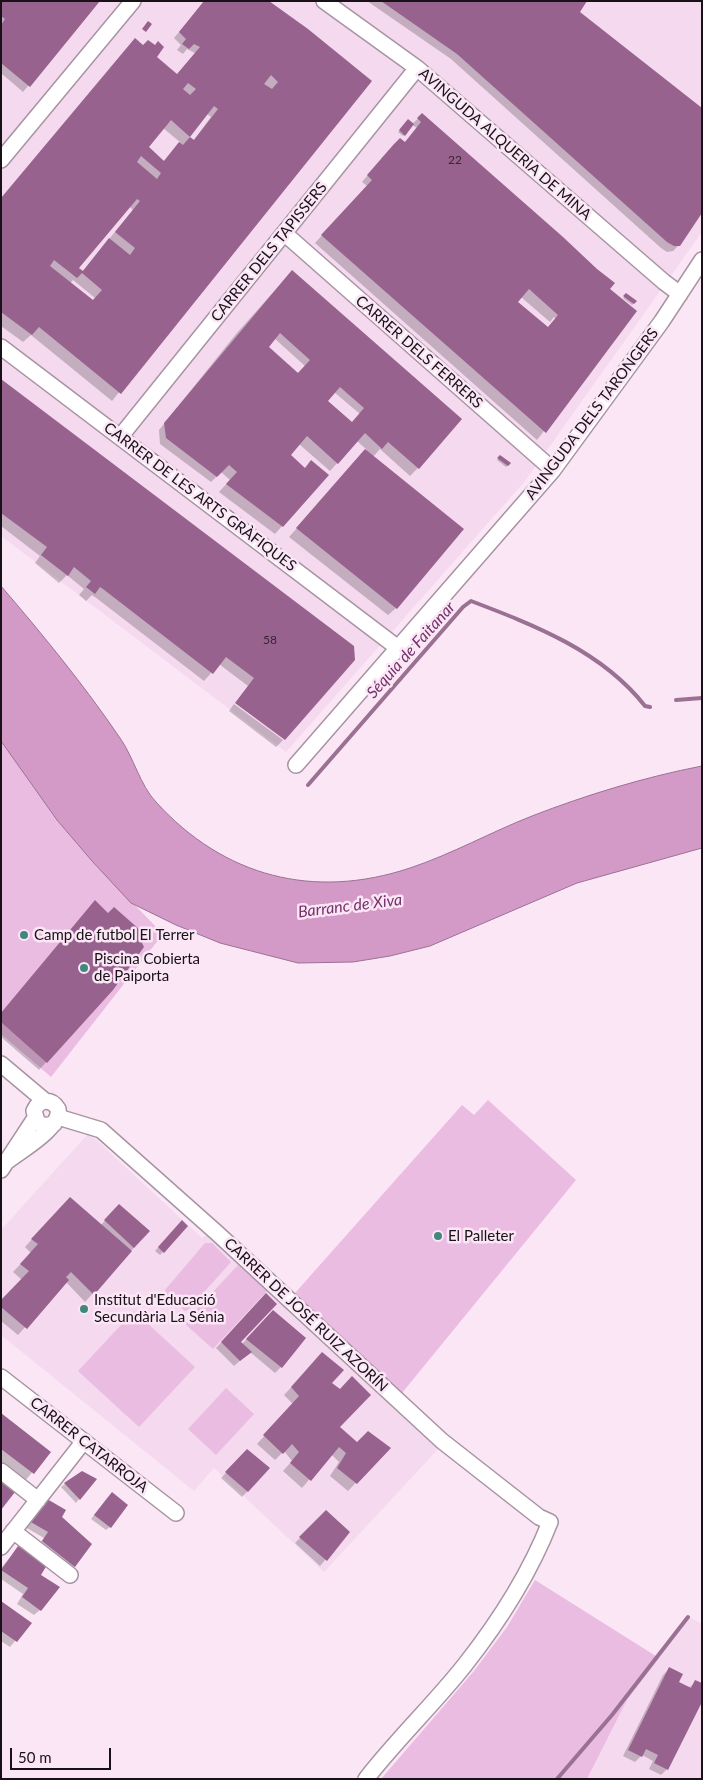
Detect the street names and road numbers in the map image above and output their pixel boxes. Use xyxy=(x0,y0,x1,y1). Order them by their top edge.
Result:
street label: AVINGUDA ALQUERIA DE MINA xyxy=(415,64,595,224)
street label: CARRER DELS TAPISSERS xyxy=(207,179,331,325)
street label: CARRER DELS FERRERS xyxy=(352,292,486,412)
street label: AVINGUDA DELS TARONGERS xyxy=(522,325,662,503)
street label: CARRER DE LES ARTS GRÀFIQUES xyxy=(100,419,300,575)
street label: CARRER DE JOSÉ RUIZ AZORÍN xyxy=(220,1234,392,1396)
street label: CARRER CATARROJA xyxy=(27,1393,151,1497)

